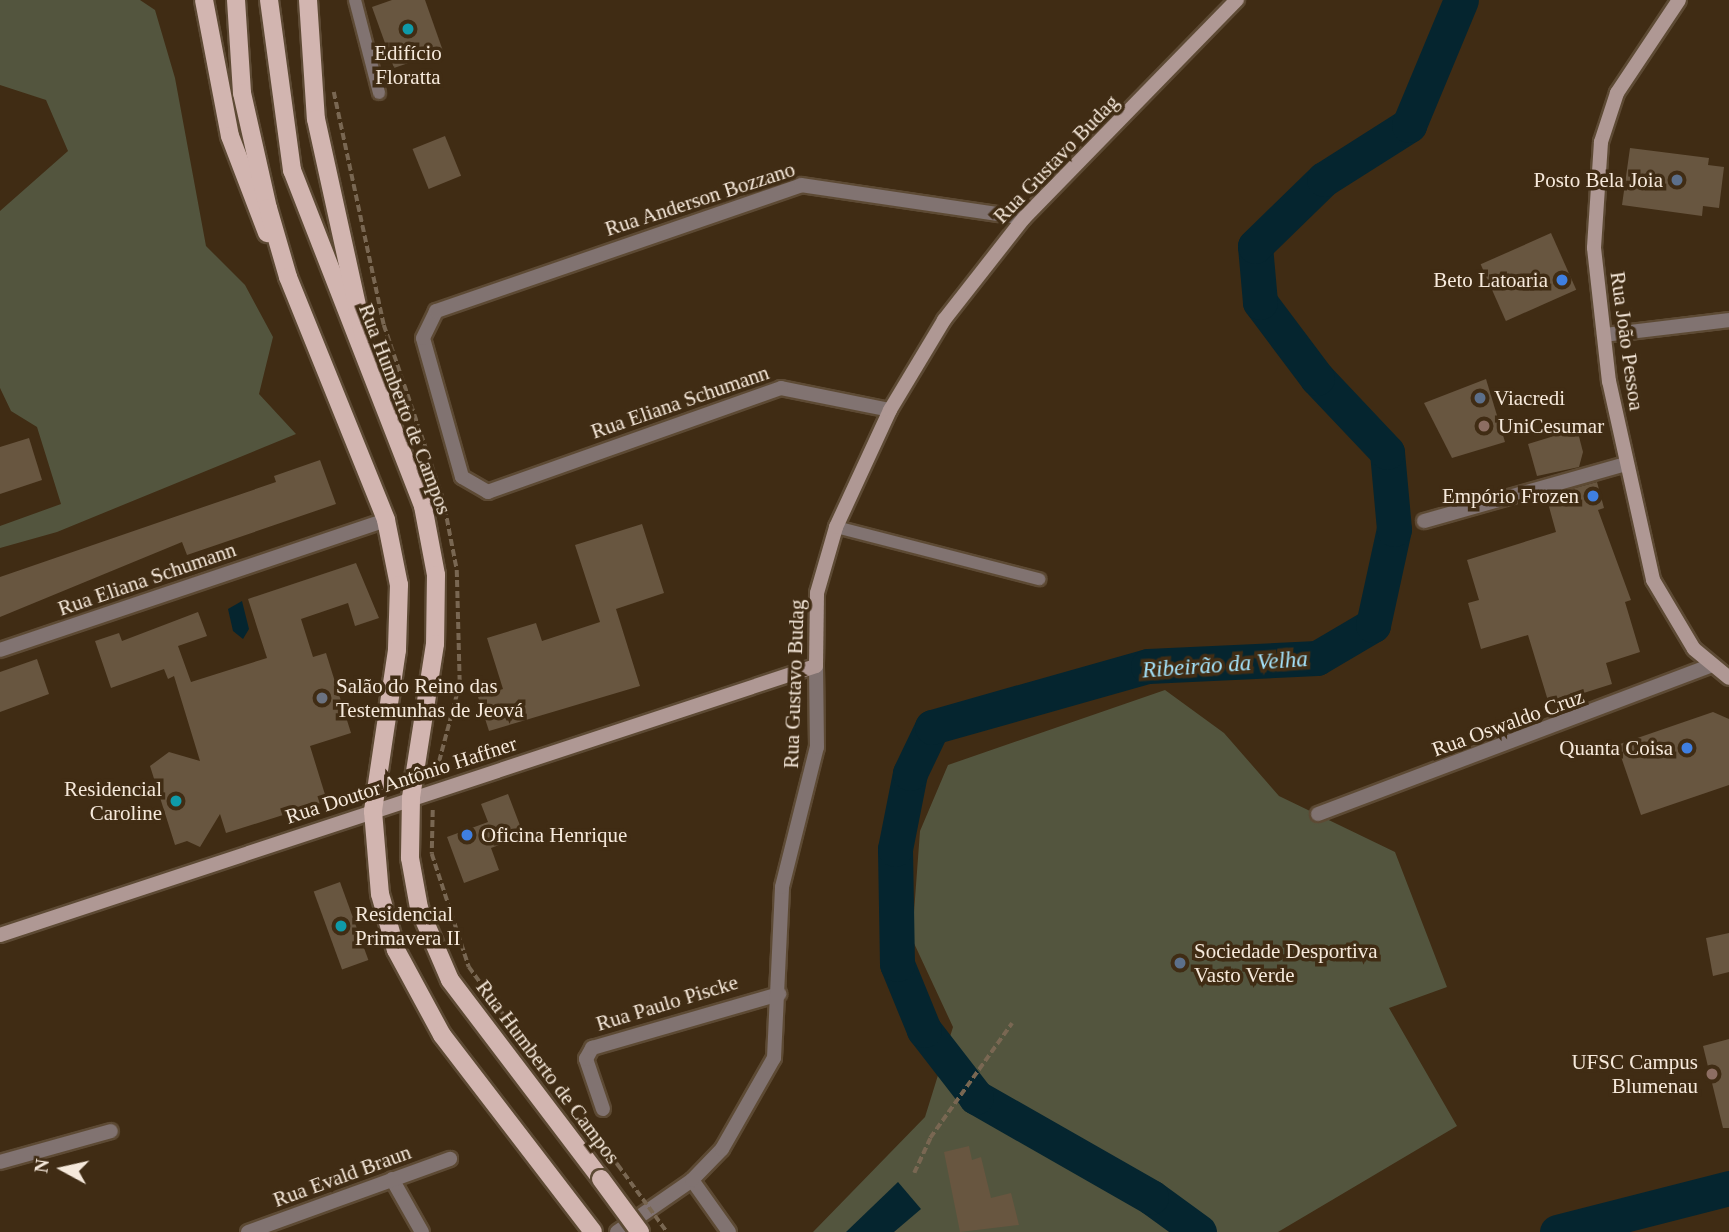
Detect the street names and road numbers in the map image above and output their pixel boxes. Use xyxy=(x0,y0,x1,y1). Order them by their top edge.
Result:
street label: Rua Gustavo Budag xyxy=(988,89,1124,229)
street label: Rua Anderson Bozzano xyxy=(601,156,799,242)
street label: Rua João Pessoa xyxy=(1605,270,1649,412)
street label: Rua Humberto de Campos xyxy=(353,300,457,518)
street label: Rua Eliana Schumann xyxy=(588,360,772,444)
street label: Rua Eliana Schumann xyxy=(55,537,239,621)
street label: Rua Gustavo Budag xyxy=(778,599,810,769)
street label: Rua Oswaldo Cruz xyxy=(1429,684,1587,762)
street label: Rua Doutor Antônio Haffner xyxy=(282,731,520,829)
street label: Rua Paulo Piscke xyxy=(593,969,741,1037)
street label: Rua Humberto de Campos xyxy=(471,975,625,1169)
street label: Rua Evald Braun xyxy=(270,1139,414,1213)

